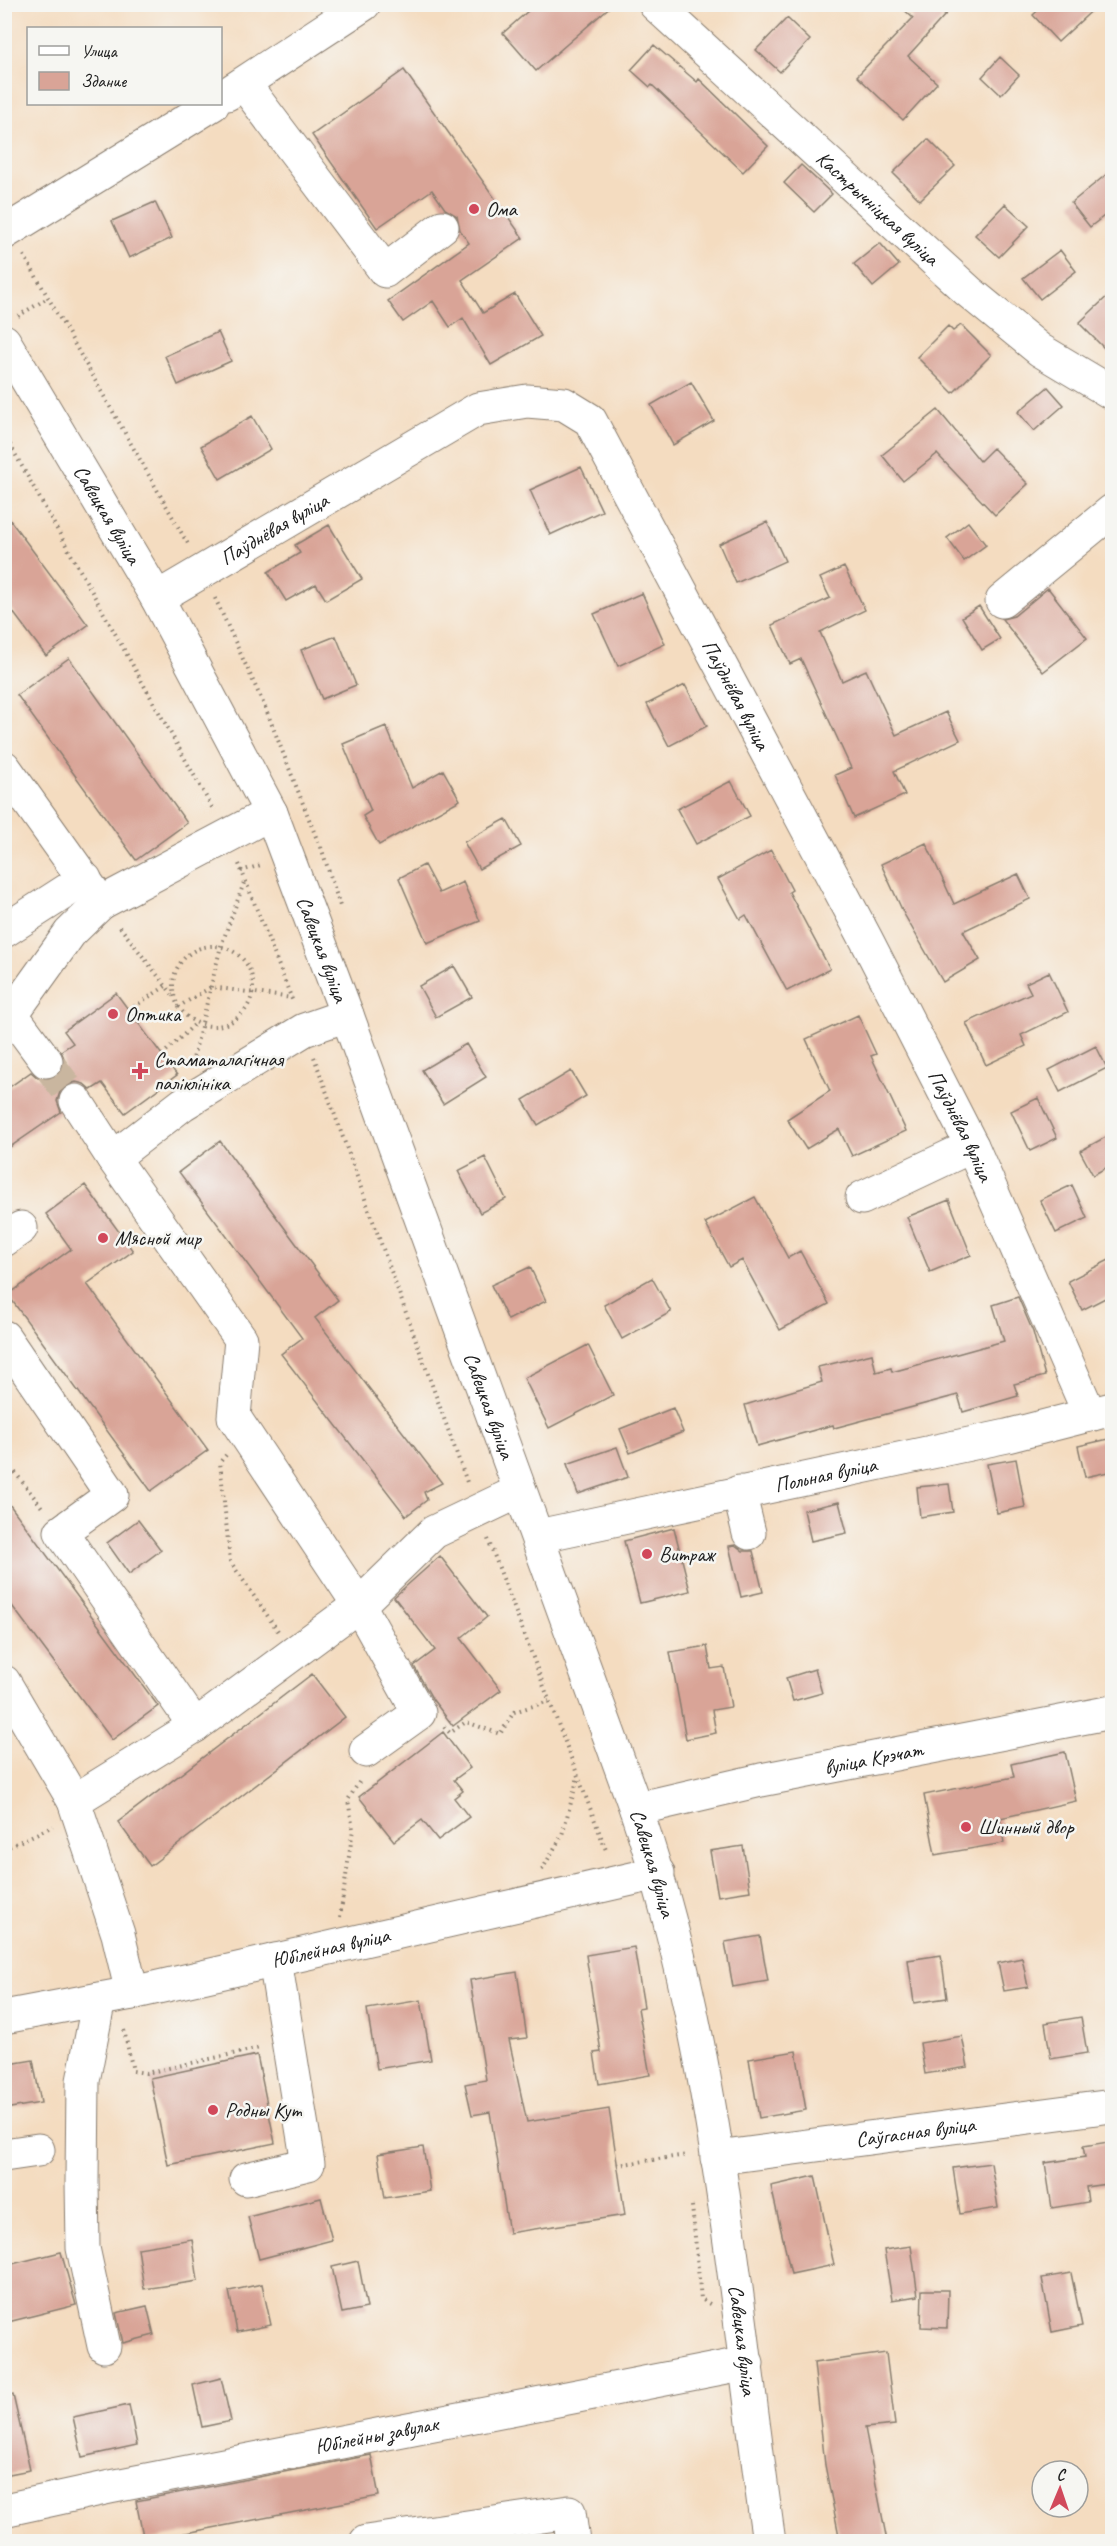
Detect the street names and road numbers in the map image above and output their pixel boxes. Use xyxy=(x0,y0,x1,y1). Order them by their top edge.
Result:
street label: Кастрычніцкая вуліца xyxy=(811,145,946,272)
street label: Савецкая вуліца xyxy=(68,460,148,571)
street label: Паўднёвая вуліца xyxy=(215,486,335,571)
street label: Паўднёвая вуліца xyxy=(696,635,777,756)
street label: Савецкая вуліца xyxy=(291,893,355,1008)
street label: Паўднёвая вуліца xyxy=(922,1066,1000,1187)
street label: Савецкая вуліца xyxy=(458,1349,521,1464)
street label: Польная вуліца xyxy=(772,1451,881,1498)
street label: вуліца Крэчат xyxy=(822,1736,926,1780)
street label: Савецкая вуліца xyxy=(624,1806,682,1922)
street label: Юбілейная вуліца xyxy=(269,1921,394,1974)
street label: Саўгасная вуліца xyxy=(854,2111,978,2153)
street label: Савецкая вуліца xyxy=(723,2283,763,2399)
street label: Юбілейны завулак xyxy=(313,2410,442,2460)

